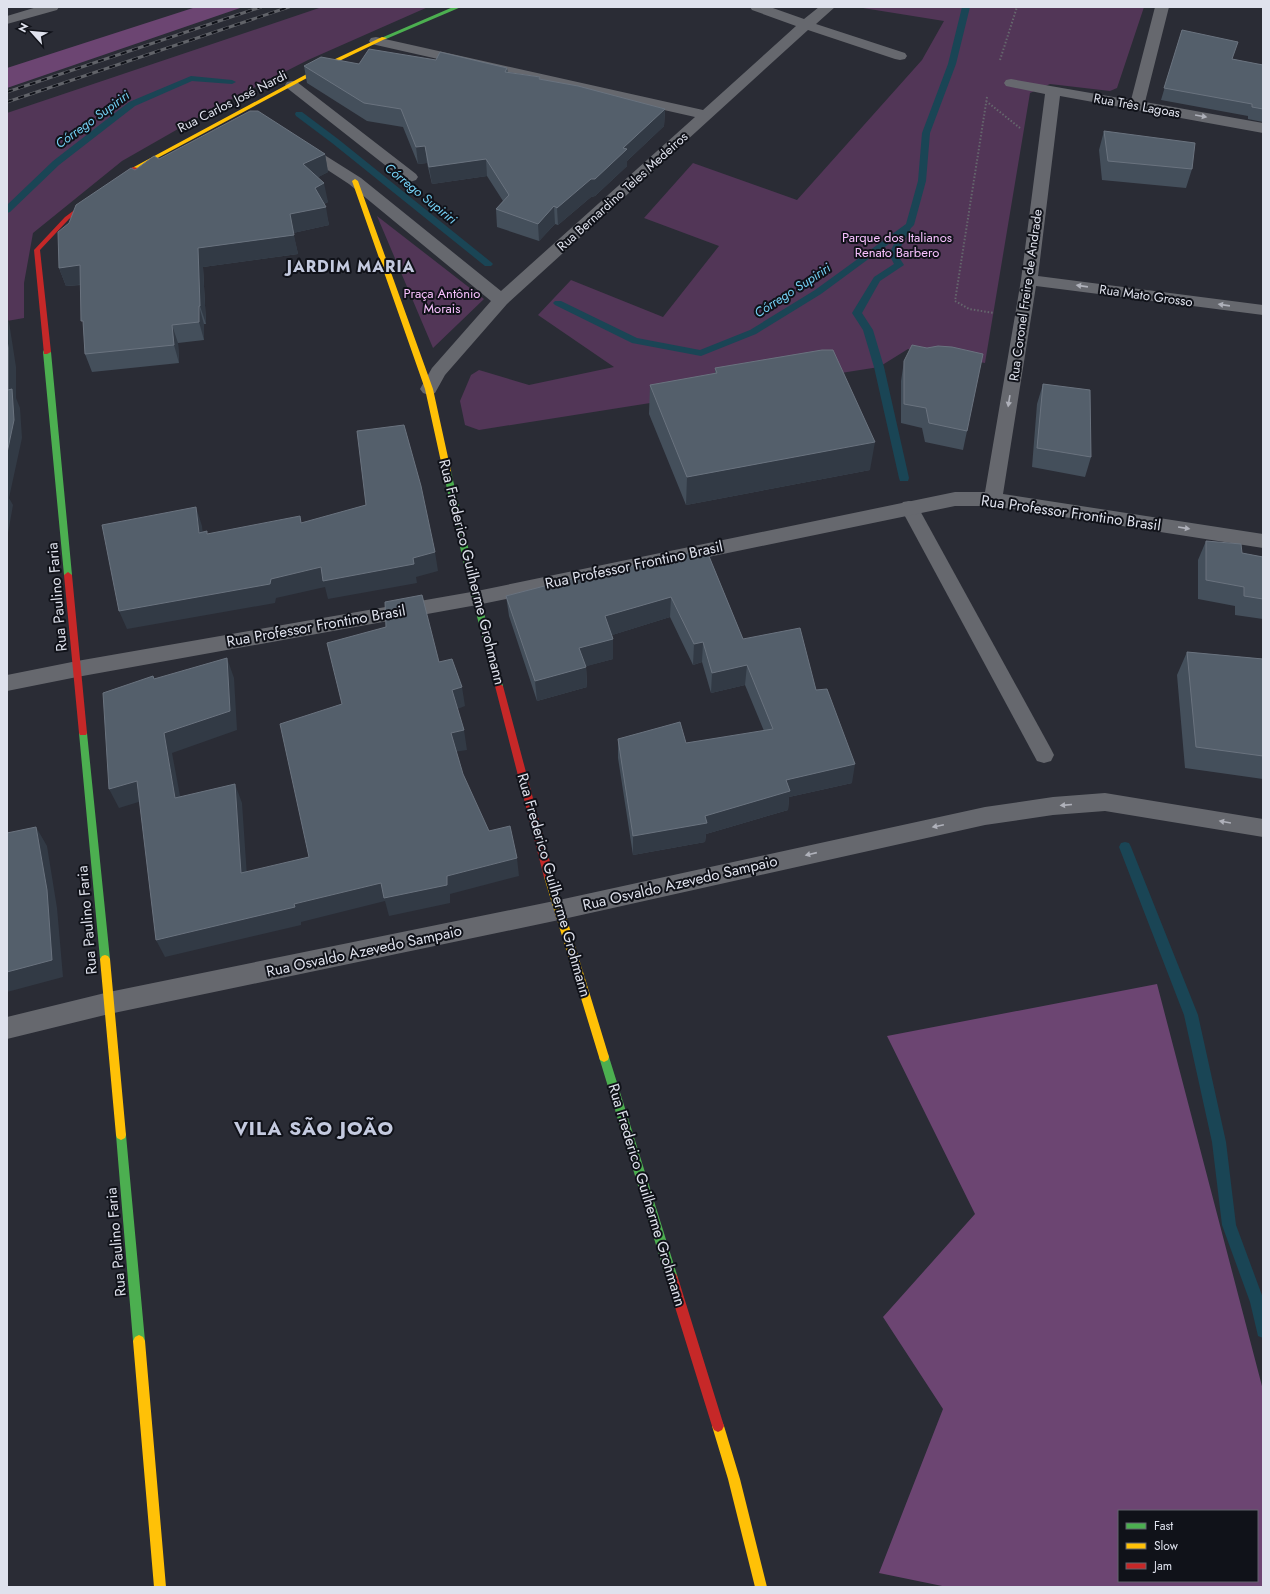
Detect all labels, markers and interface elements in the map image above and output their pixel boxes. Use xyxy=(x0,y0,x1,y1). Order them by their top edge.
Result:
north arrow xyxy=(12,12,52,52)
text: N xyxy=(14,20,32,35)
street label: Rua Carlos José Nardi xyxy=(174,66,290,137)
water label: Córrego Supiriri xyxy=(51,86,134,153)
street label: Rua Três Lagoas xyxy=(1092,89,1182,122)
one-way arrow xyxy=(1195,114,1207,120)
street label: Rua Bernardino Teles Medeiros xyxy=(553,127,692,255)
water label: Córrego Supiriri xyxy=(381,158,461,229)
street label: Rua Coronel Freire de Andrade xyxy=(1004,208,1047,382)
park label: Parque dos Italianos Renato Barbero xyxy=(842,228,952,262)
district label: JARDIM MARIA xyxy=(284,255,415,278)
water label: Córrego Supiriri xyxy=(750,258,835,322)
street label: Rua Mato Grosso xyxy=(1098,280,1194,311)
one-way arrow xyxy=(1076,283,1088,290)
park label: Praça Antônio Morais xyxy=(404,284,480,318)
one-way arrow xyxy=(1218,302,1230,308)
one-way arrow xyxy=(1006,395,1012,407)
street label: Rua Frederico Guilherme Grohmann xyxy=(433,457,511,687)
street label: Rua Professor Frontino Brasil xyxy=(980,489,1162,537)
one-way arrow xyxy=(1178,525,1190,531)
street label: Rua Professor Frontino Brasil xyxy=(543,535,725,595)
street label: Rua Paulino Faria xyxy=(41,542,73,652)
street label: Rua Professor Frontino Brasil xyxy=(225,599,407,653)
street label: Rua Frederico Guilherme Grohmann xyxy=(511,771,597,999)
one-way arrow xyxy=(1060,801,1072,808)
one-way arrow xyxy=(1218,819,1231,825)
one-way arrow xyxy=(932,823,944,829)
street label: Rua Osvaldo Azevedo Sampaio xyxy=(580,850,780,916)
one-way arrow xyxy=(805,851,817,857)
street label: Rua Paulino Faria xyxy=(71,865,103,975)
street label: Rua Osvaldo Azevedo Sampaio xyxy=(264,920,464,982)
street label: Rua Frederico Guilherme Grohmann xyxy=(603,1081,691,1309)
district label: VILA SÃO JOÃO xyxy=(233,1115,394,1142)
street label: Rua Paulino Faria xyxy=(100,1187,132,1297)
legend xyxy=(1118,1510,1258,1582)
text: Fast xyxy=(1154,1517,1173,1535)
text: Slow xyxy=(1154,1537,1179,1555)
text: Jam xyxy=(1152,1557,1172,1575)

